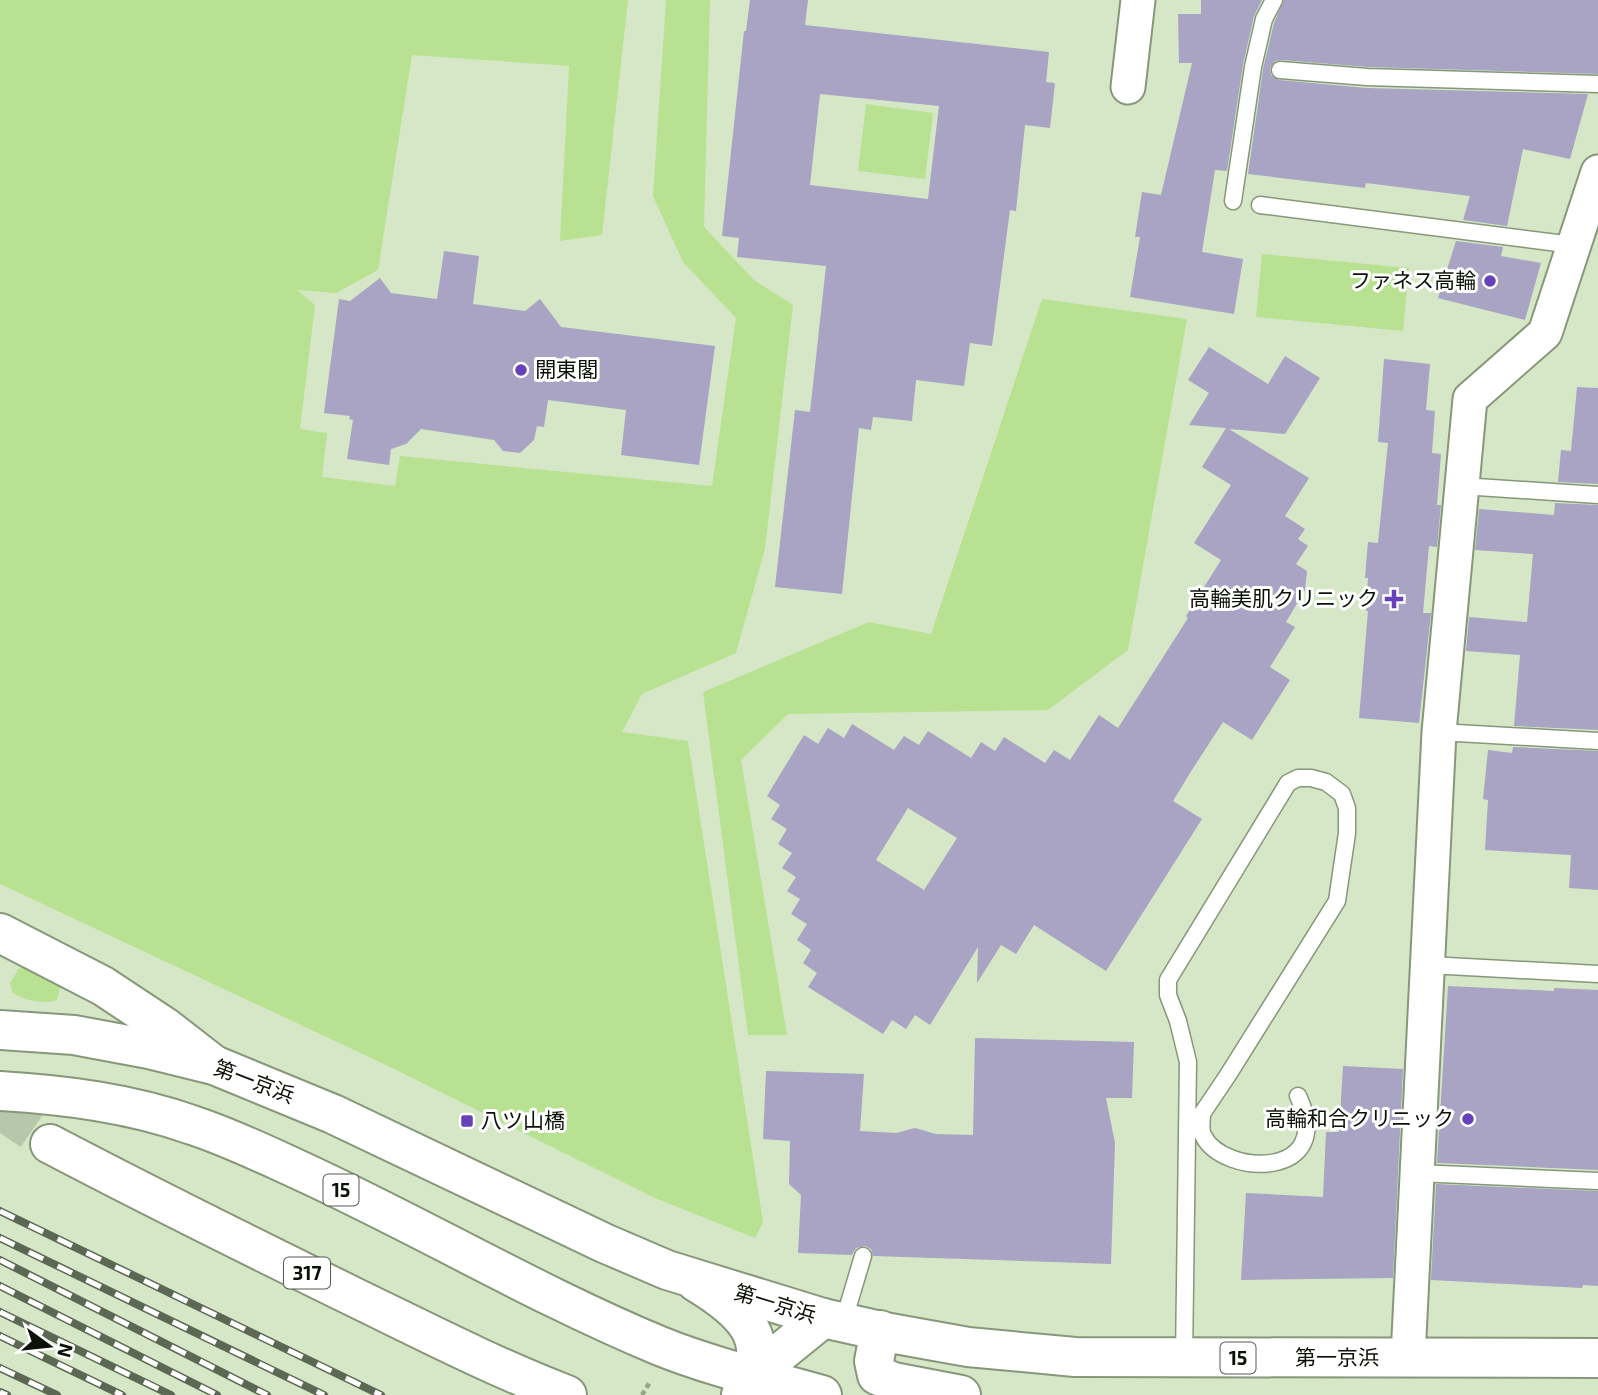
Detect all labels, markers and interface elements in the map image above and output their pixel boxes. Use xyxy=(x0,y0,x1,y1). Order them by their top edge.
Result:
place label: ファネス高輪 xyxy=(1350,267,1476,292)
marker: ファネス高輪 xyxy=(1482,273,1498,289)
place label: 開東閣 xyxy=(535,356,598,381)
marker: 開東閣 xyxy=(513,362,529,378)
place label: 高輪美肌クリニック xyxy=(1189,585,1378,610)
marker: 高輪美肌クリニック xyxy=(1384,589,1404,609)
street label: 第一京浜 xyxy=(211,1054,298,1107)
place label: 高輪和合クリニック xyxy=(1265,1105,1454,1130)
place label: 八ツ山橋 xyxy=(481,1107,565,1132)
marker: 高輪和合クリニック xyxy=(1460,1111,1476,1127)
marker: 八ツ山橋 xyxy=(459,1113,475,1129)
road number: 15 xyxy=(324,1174,358,1206)
road number: 317 xyxy=(284,1258,330,1288)
street label: 第一京浜 xyxy=(732,1278,819,1327)
north arrow xyxy=(14,1311,84,1381)
text: N xyxy=(53,1341,79,1360)
road number: 15 xyxy=(1220,1342,1256,1374)
street label: 第一京浜 xyxy=(1295,1344,1379,1369)

